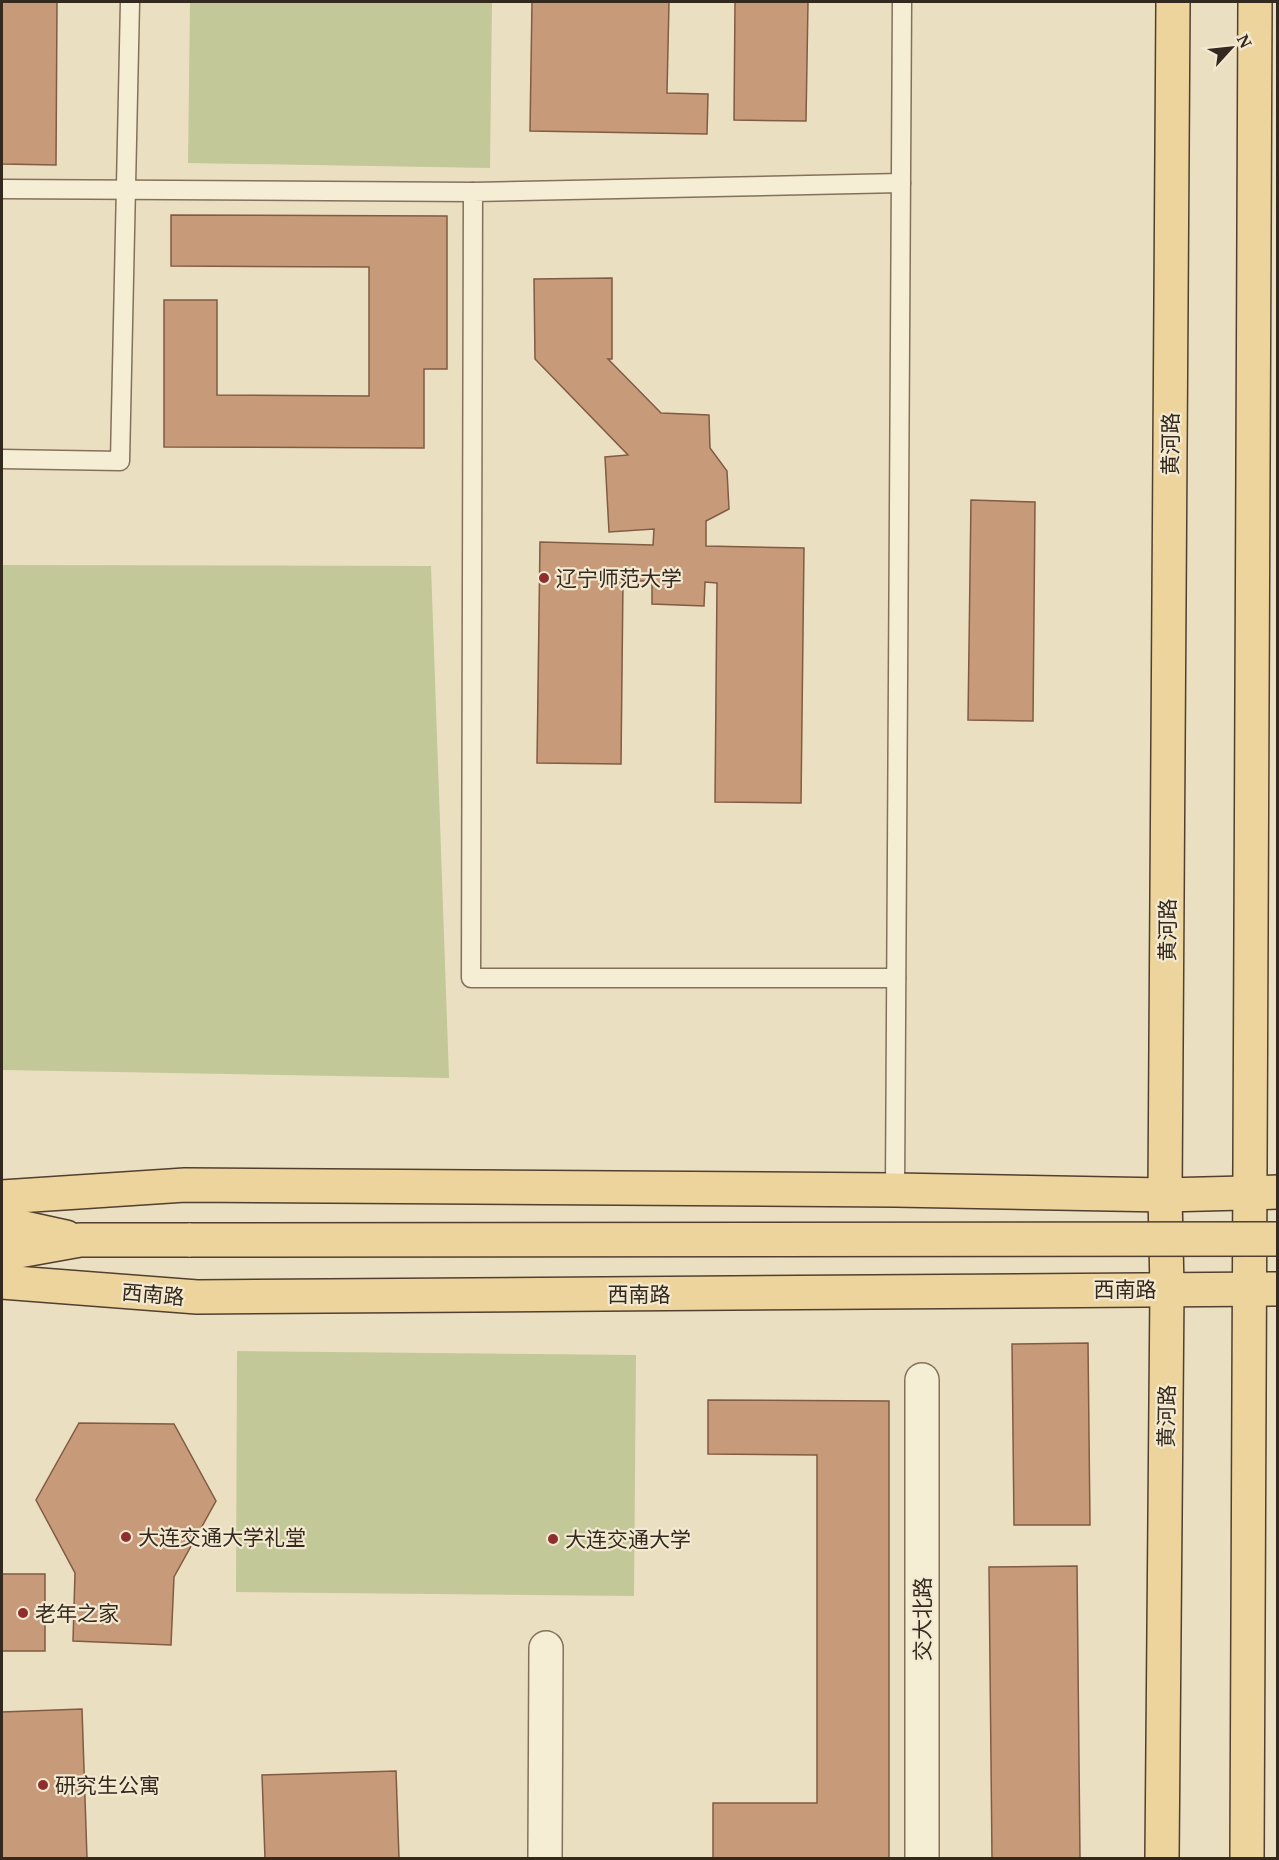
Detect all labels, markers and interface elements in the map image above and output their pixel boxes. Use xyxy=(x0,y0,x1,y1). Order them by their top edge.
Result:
north arrow xyxy=(1201,18,1261,78)
text: N xyxy=(1232,31,1257,52)
street label: 黄河路 xyxy=(1156,413,1184,476)
place label: 辽宁师范大学 xyxy=(556,564,682,592)
marker: 辽宁师范大学 xyxy=(537,571,551,585)
street label: 黄河路 xyxy=(1153,899,1181,962)
street label: 西南路 xyxy=(1094,1275,1157,1303)
street label: 西南路 xyxy=(120,1277,186,1311)
street label: 西南路 xyxy=(608,1280,671,1308)
street label: 黄河路 xyxy=(1151,1384,1181,1448)
place label: 大连交通大学礼堂 xyxy=(138,1523,306,1551)
place label: 大连交通大学 xyxy=(565,1525,691,1553)
marker: 大连交通大学礼堂 xyxy=(119,1530,133,1544)
marker: 大连交通大学 xyxy=(546,1532,560,1546)
street label: 交大北路 xyxy=(908,1577,936,1661)
place label: 老年之家 xyxy=(35,1599,119,1627)
marker: 老年之家 xyxy=(16,1606,30,1620)
place label: 研究生公寓 xyxy=(55,1771,160,1799)
marker: 研究生公寓 xyxy=(36,1778,50,1792)

